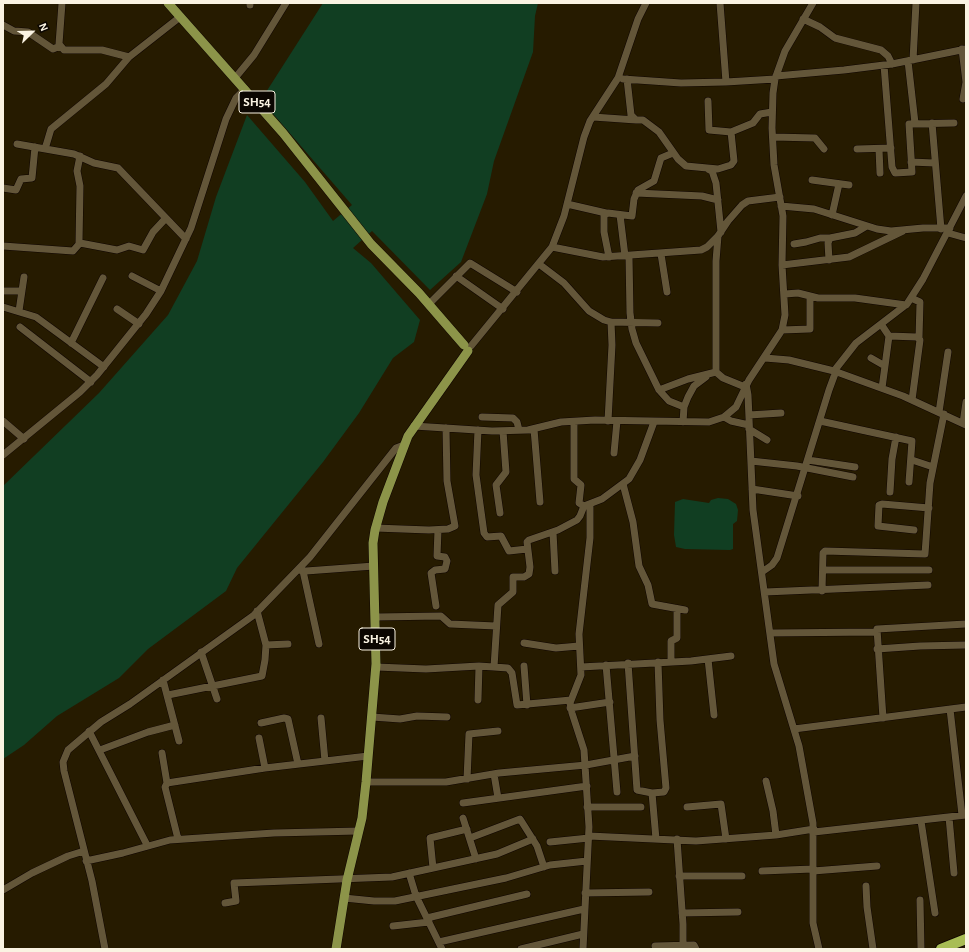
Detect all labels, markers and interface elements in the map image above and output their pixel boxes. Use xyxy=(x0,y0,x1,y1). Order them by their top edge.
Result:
north arrow xyxy=(12,12,52,52)
text: N xyxy=(37,21,50,33)
road number: SH54 xyxy=(239,91,275,113)
road number: SH54 xyxy=(359,628,395,650)

